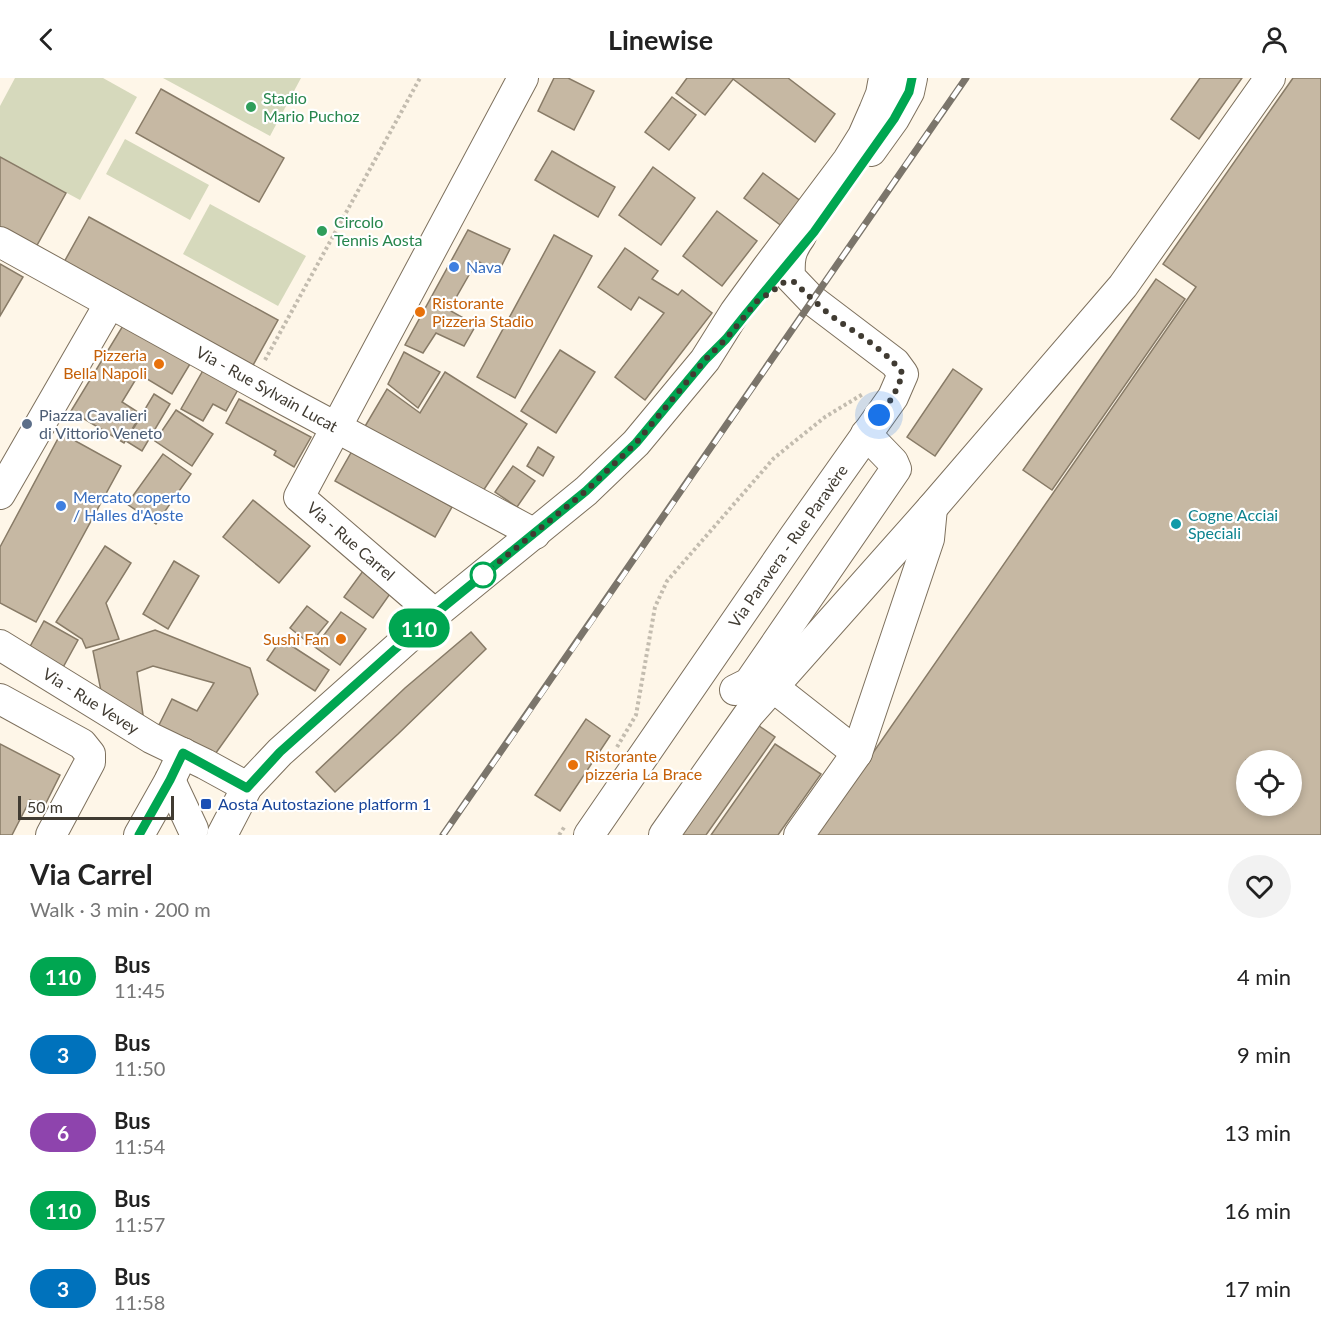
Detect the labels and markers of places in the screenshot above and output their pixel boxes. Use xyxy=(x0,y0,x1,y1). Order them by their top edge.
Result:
place label: Stadio Mario Puchoz xyxy=(263,88,360,125)
marker: Stadio Mario Puchoz xyxy=(244,100,258,114)
place label: Circolo Tennis Aosta xyxy=(334,212,422,249)
marker: Circolo Tennis Aosta xyxy=(315,224,329,238)
place label: Nava xyxy=(466,257,502,276)
marker: Nava xyxy=(447,260,461,274)
place label: Ristorante Pizzeria Stadio xyxy=(432,293,534,330)
marker: Ristorante Pizzeria Stadio xyxy=(413,305,427,319)
place label: Pizzeria Bella Napoli xyxy=(63,345,147,382)
marker: Pizzeria Bella Napoli xyxy=(152,357,166,371)
place label: Piazza Cavalieri di Vittorio Veneto xyxy=(39,405,162,442)
marker: Piazza Cavalieri di Vittorio Veneto xyxy=(20,417,34,431)
place label: Mercato coperto / Halles d'Aoste xyxy=(73,487,190,524)
marker: Mercato coperto / Halles d'Aoste xyxy=(54,499,68,513)
place label: Cogne Acciai Speciali xyxy=(1188,505,1278,542)
marker: Cogne Acciai Speciali xyxy=(1169,517,1183,531)
unlabelled marker xyxy=(470,562,496,588)
place label: Sushi Fan xyxy=(263,629,329,648)
marker: Sushi Fan xyxy=(334,632,348,646)
place label: Ristorante pizzeria La Brace xyxy=(585,746,702,783)
marker: Ristorante pizzeria La Brace xyxy=(566,758,580,772)
place label: Aosta Autostazione platform 1 xyxy=(218,794,431,813)
marker: Aosta Autostazione platform 1 xyxy=(199,797,213,811)

